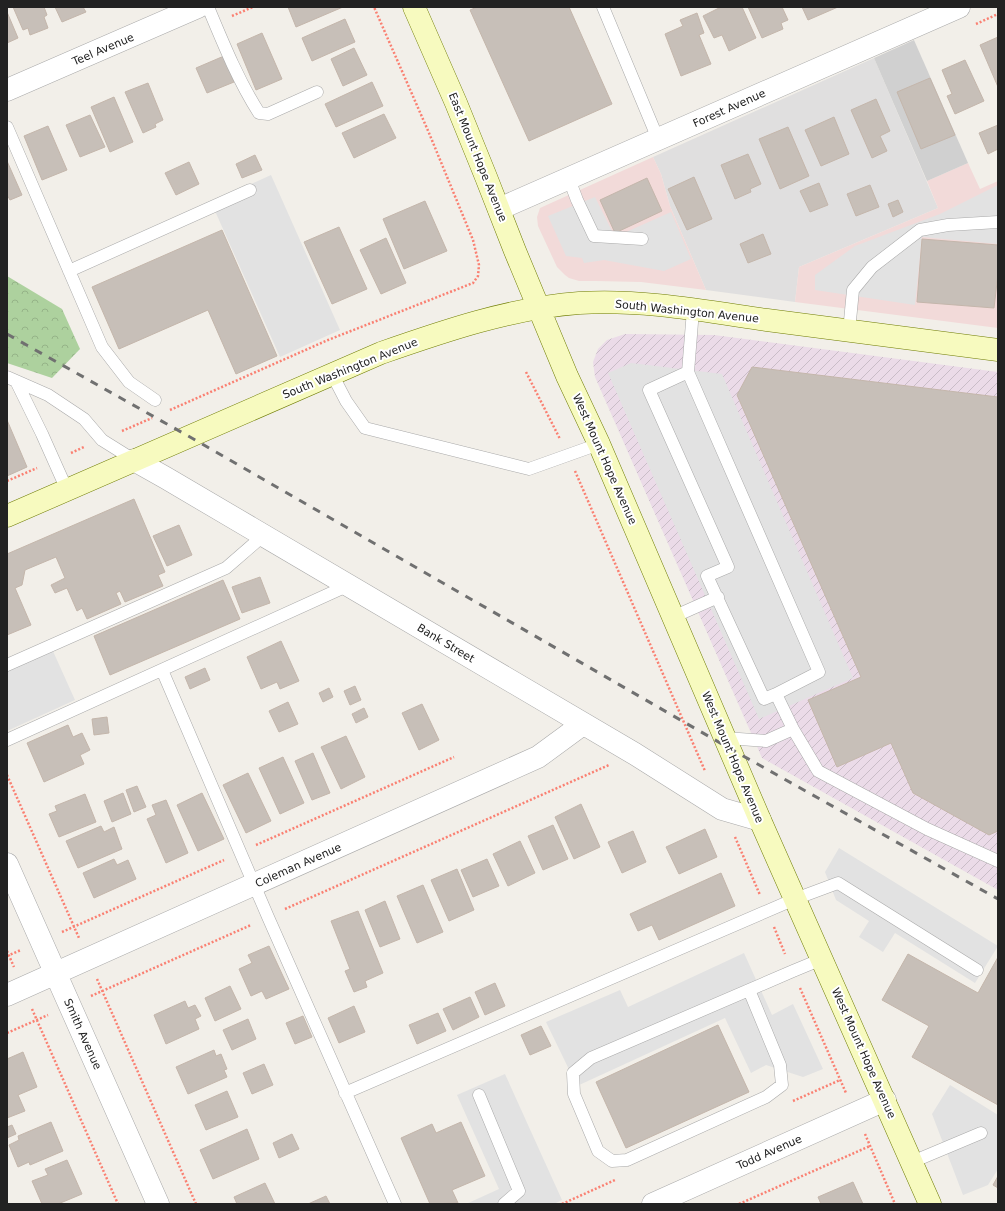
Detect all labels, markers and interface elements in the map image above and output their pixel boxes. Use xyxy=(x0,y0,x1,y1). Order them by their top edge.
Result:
street label: Teel Avenue xyxy=(69,31,136,69)
street label: Forest Avenue xyxy=(691,87,768,130)
street label: East Mount Hope Avenue xyxy=(446,91,510,224)
street label: South Washington Avenue xyxy=(614,297,760,326)
street label: South Washington Avenue xyxy=(281,335,420,402)
street label: West Mount Hope Avenue xyxy=(570,392,639,527)
street label: Bank Street xyxy=(415,621,477,666)
street label: West Mount Hope Avenue xyxy=(699,689,766,825)
street label: Coleman Avenue xyxy=(253,841,344,890)
street label: West Mount Hope Avenue xyxy=(829,986,898,1121)
street label: Smith Avenue xyxy=(61,997,104,1072)
street label: Todd Avenue xyxy=(734,1132,804,1173)

